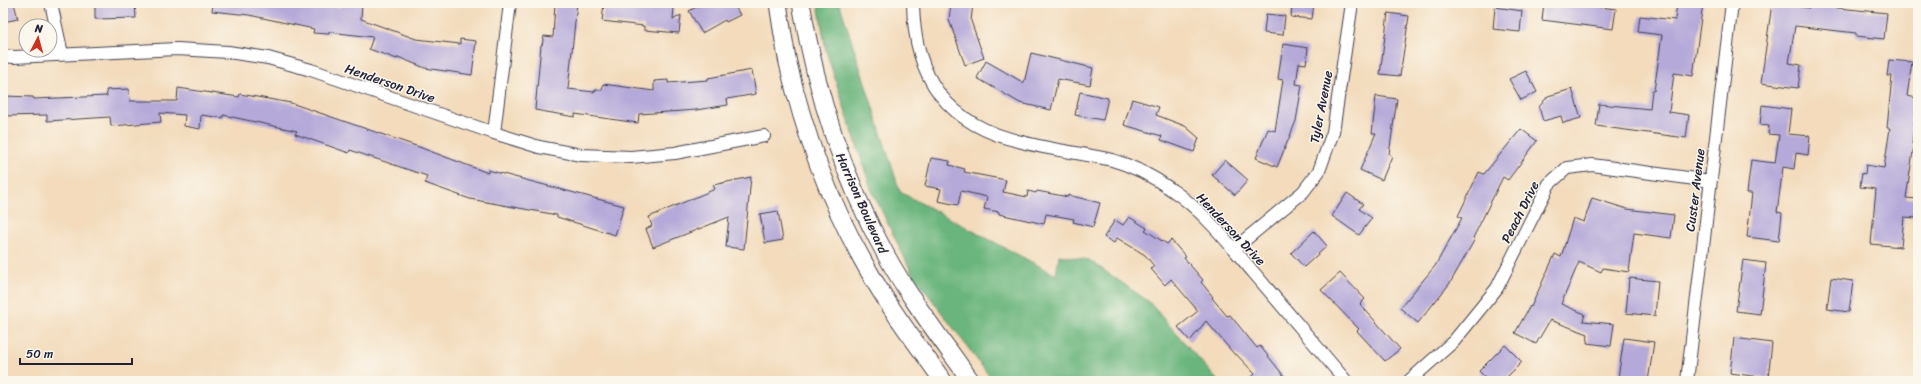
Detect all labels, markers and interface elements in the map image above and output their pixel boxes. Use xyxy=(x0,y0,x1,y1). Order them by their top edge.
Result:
north arrow xyxy=(18,18,58,58)
text: N xyxy=(33,19,44,38)
street label: Henderson Drive xyxy=(342,57,438,109)
street label: Tyler Avenue xyxy=(1303,68,1339,145)
street label: Custer Avenue xyxy=(1678,147,1712,233)
street label: Harrison Boulevard xyxy=(829,149,895,258)
street label: Peach Drive xyxy=(1494,177,1546,247)
street label: Henderson Drive xyxy=(1191,187,1272,271)
scale bar xyxy=(20,340,132,366)
text: 50 m xyxy=(26,343,53,365)

